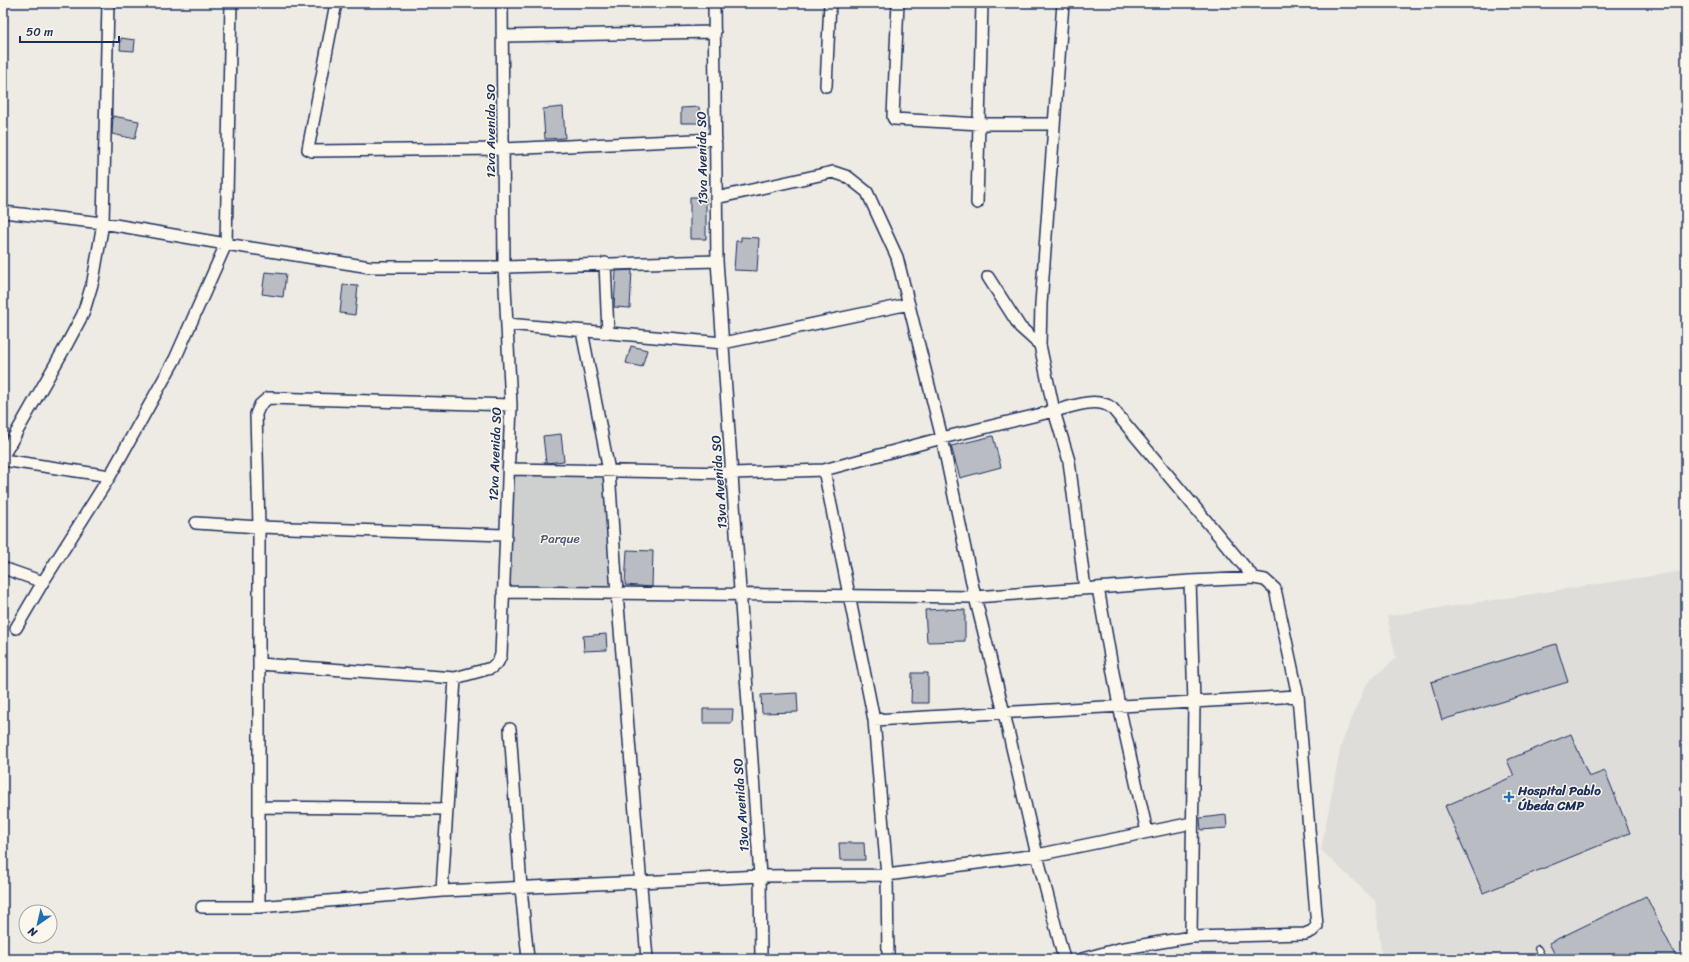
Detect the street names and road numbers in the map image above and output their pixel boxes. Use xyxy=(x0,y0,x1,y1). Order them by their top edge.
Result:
street label: 12va Avenida SO xyxy=(479,84,502,178)
street label: 13va Avenida SO xyxy=(690,111,714,205)
street label: 12va Avenida SO xyxy=(482,406,508,502)
street label: 13va Avenida SO xyxy=(704,434,734,530)
street label: 13va Avenida SO xyxy=(726,757,756,853)

